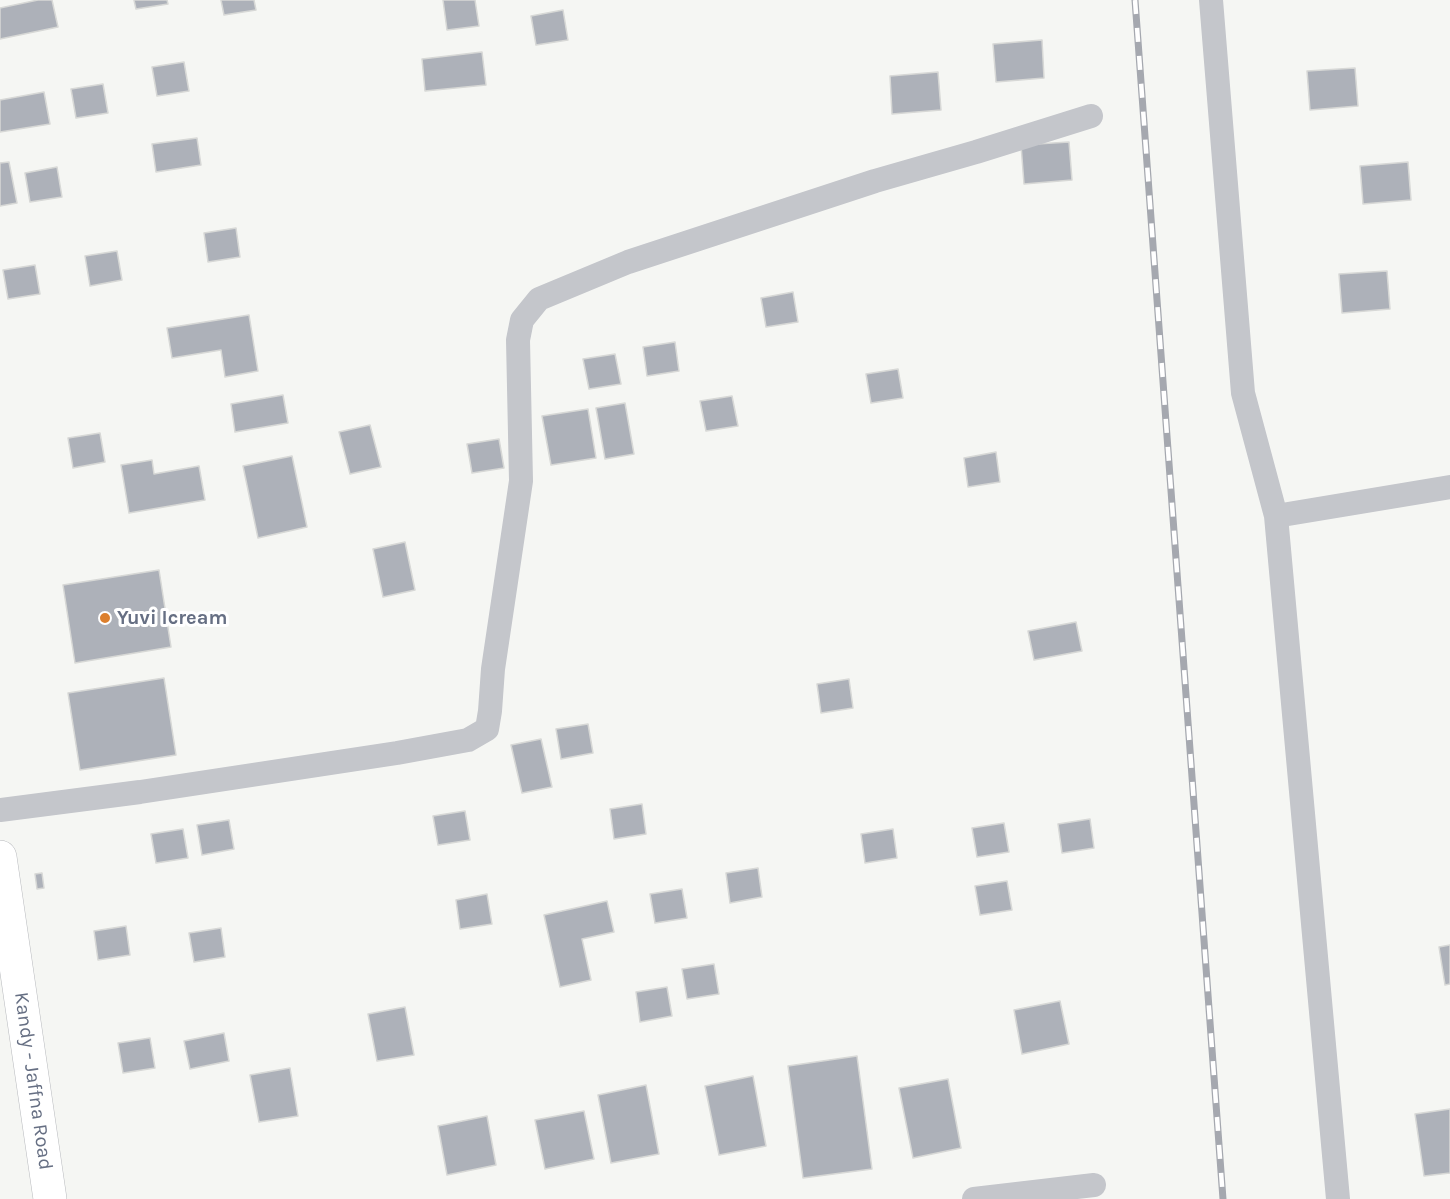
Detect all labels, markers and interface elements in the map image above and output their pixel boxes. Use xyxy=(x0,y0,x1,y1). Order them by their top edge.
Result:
place label: Yuvi Icream xyxy=(117,606,227,630)
marker: Yuvi Icream xyxy=(98,611,112,625)
street label: Kandy - Jaffna Road xyxy=(9,990,57,1172)

